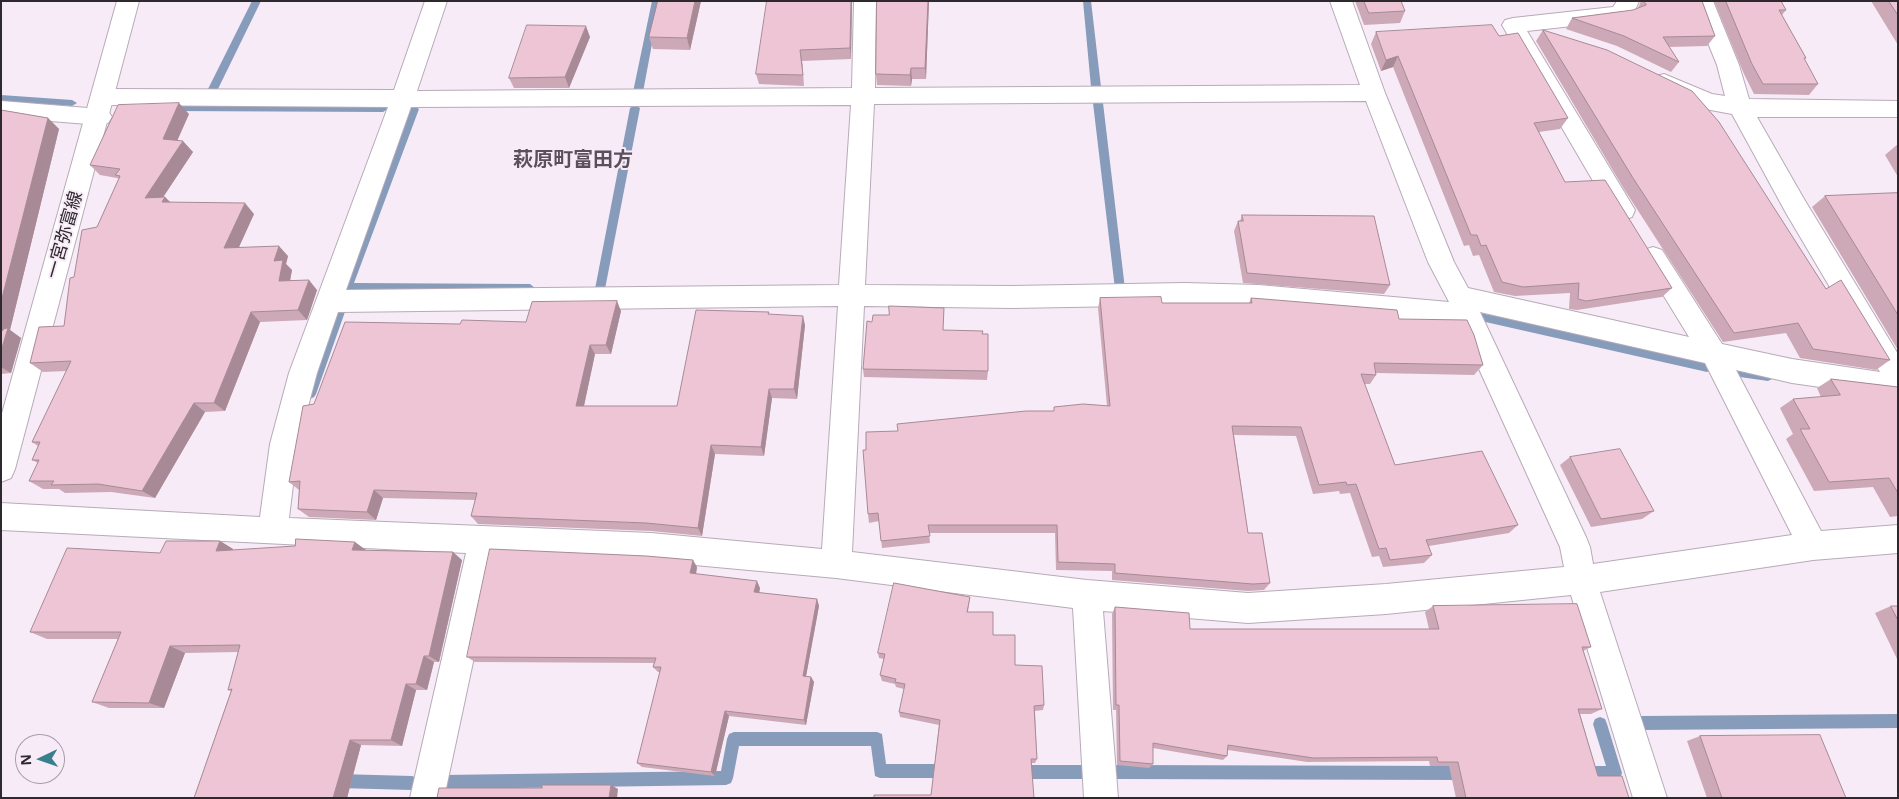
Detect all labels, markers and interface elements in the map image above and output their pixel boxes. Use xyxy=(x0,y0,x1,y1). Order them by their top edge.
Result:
district label: 萩原町富田方 xyxy=(513,148,633,172)
street label: 一宮弥富線 xyxy=(42,189,88,281)
north arrow xyxy=(15,734,65,784)
text: N xyxy=(16,754,35,766)

